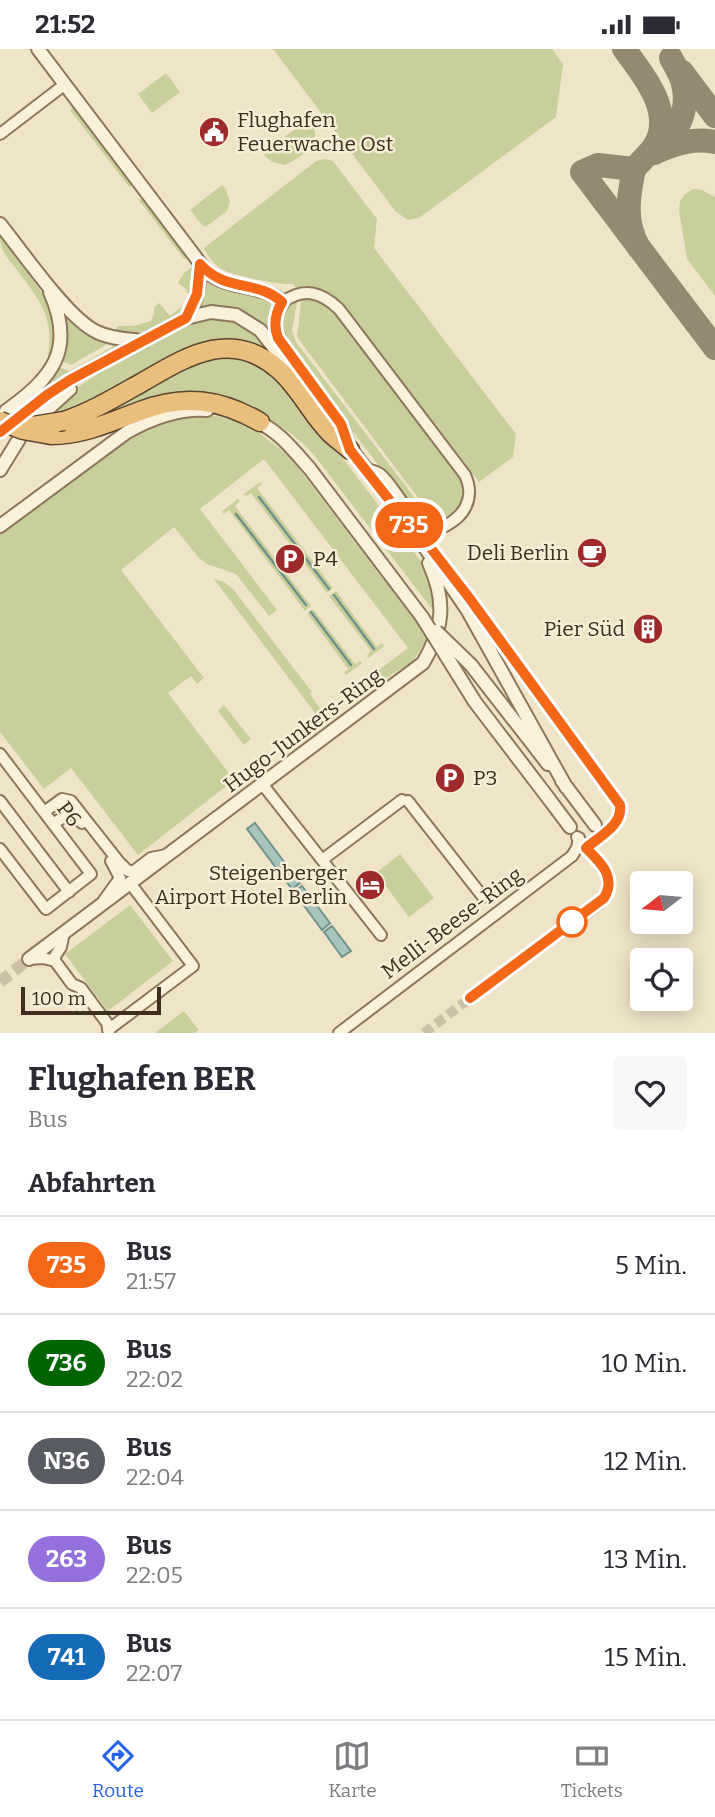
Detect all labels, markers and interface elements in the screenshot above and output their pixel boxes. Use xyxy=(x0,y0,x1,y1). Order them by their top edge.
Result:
text: 21:52 xyxy=(35,9,95,40)
place label: Flughafen Feuerwache Ost xyxy=(237,107,394,157)
public building icon: Flughafen Feuerwache Ost xyxy=(197,115,231,149)
line badge: 735 xyxy=(369,502,449,548)
text: 735 xyxy=(389,511,429,539)
cafe icon: Deli Berlin xyxy=(575,536,609,570)
place label: Deli Berlin xyxy=(467,540,569,566)
parking icon: P4 xyxy=(273,542,307,576)
place label: P4 xyxy=(313,546,338,572)
building icon: Pier Süd xyxy=(631,612,665,646)
place label: Pier Süd xyxy=(544,616,625,642)
street label: Hugo-Junkers-Ring xyxy=(218,662,388,798)
parking icon: P3 xyxy=(433,761,467,795)
place label: P3 xyxy=(473,765,498,791)
street label: P6 xyxy=(51,796,87,832)
place label: Steigenberger Airport Hotel Berlin xyxy=(155,860,347,910)
street label: Melli-Beese-Ring xyxy=(376,861,528,985)
hotel icon: Steigenberger Airport Hotel Berlin xyxy=(353,868,387,902)
north arrow xyxy=(630,871,693,935)
map controls xyxy=(630,871,693,1011)
unlabelled marker xyxy=(557,907,587,937)
button: locate xyxy=(630,948,693,1011)
scale bar xyxy=(21,984,161,1016)
text: 100 m xyxy=(32,987,86,1010)
button: heart xyxy=(613,1056,687,1130)
text: Flughafen BER xyxy=(28,1059,256,1099)
text: Bus xyxy=(28,1105,68,1133)
text: Abfahrten xyxy=(28,1168,155,1199)
text: Bus xyxy=(126,1236,172,1267)
text: 5 Min. xyxy=(615,1250,687,1281)
text: 735 xyxy=(47,1251,86,1279)
text: 21:57 xyxy=(126,1267,176,1295)
text: Bus xyxy=(126,1334,172,1365)
text: 10 Min. xyxy=(602,1348,687,1379)
text: 736 xyxy=(46,1349,87,1377)
text: 22:02 xyxy=(126,1365,183,1393)
text: Bus xyxy=(126,1432,172,1463)
text: 12 Min. xyxy=(604,1446,687,1477)
text: N36 xyxy=(43,1447,90,1475)
text: 22:04 xyxy=(126,1463,184,1491)
text: Bus xyxy=(126,1530,172,1561)
text: 13 Min. xyxy=(603,1544,687,1575)
text: 263 xyxy=(46,1545,87,1573)
text: 22:05 xyxy=(126,1561,183,1589)
text: Bus xyxy=(126,1628,172,1659)
text: 15 Min. xyxy=(604,1642,687,1673)
text: 741 xyxy=(48,1643,85,1671)
text: 22:07 xyxy=(126,1659,182,1687)
tab: Route xyxy=(92,1737,144,1802)
tab: Karte xyxy=(328,1737,377,1802)
tab: Tickets xyxy=(561,1737,623,1802)

